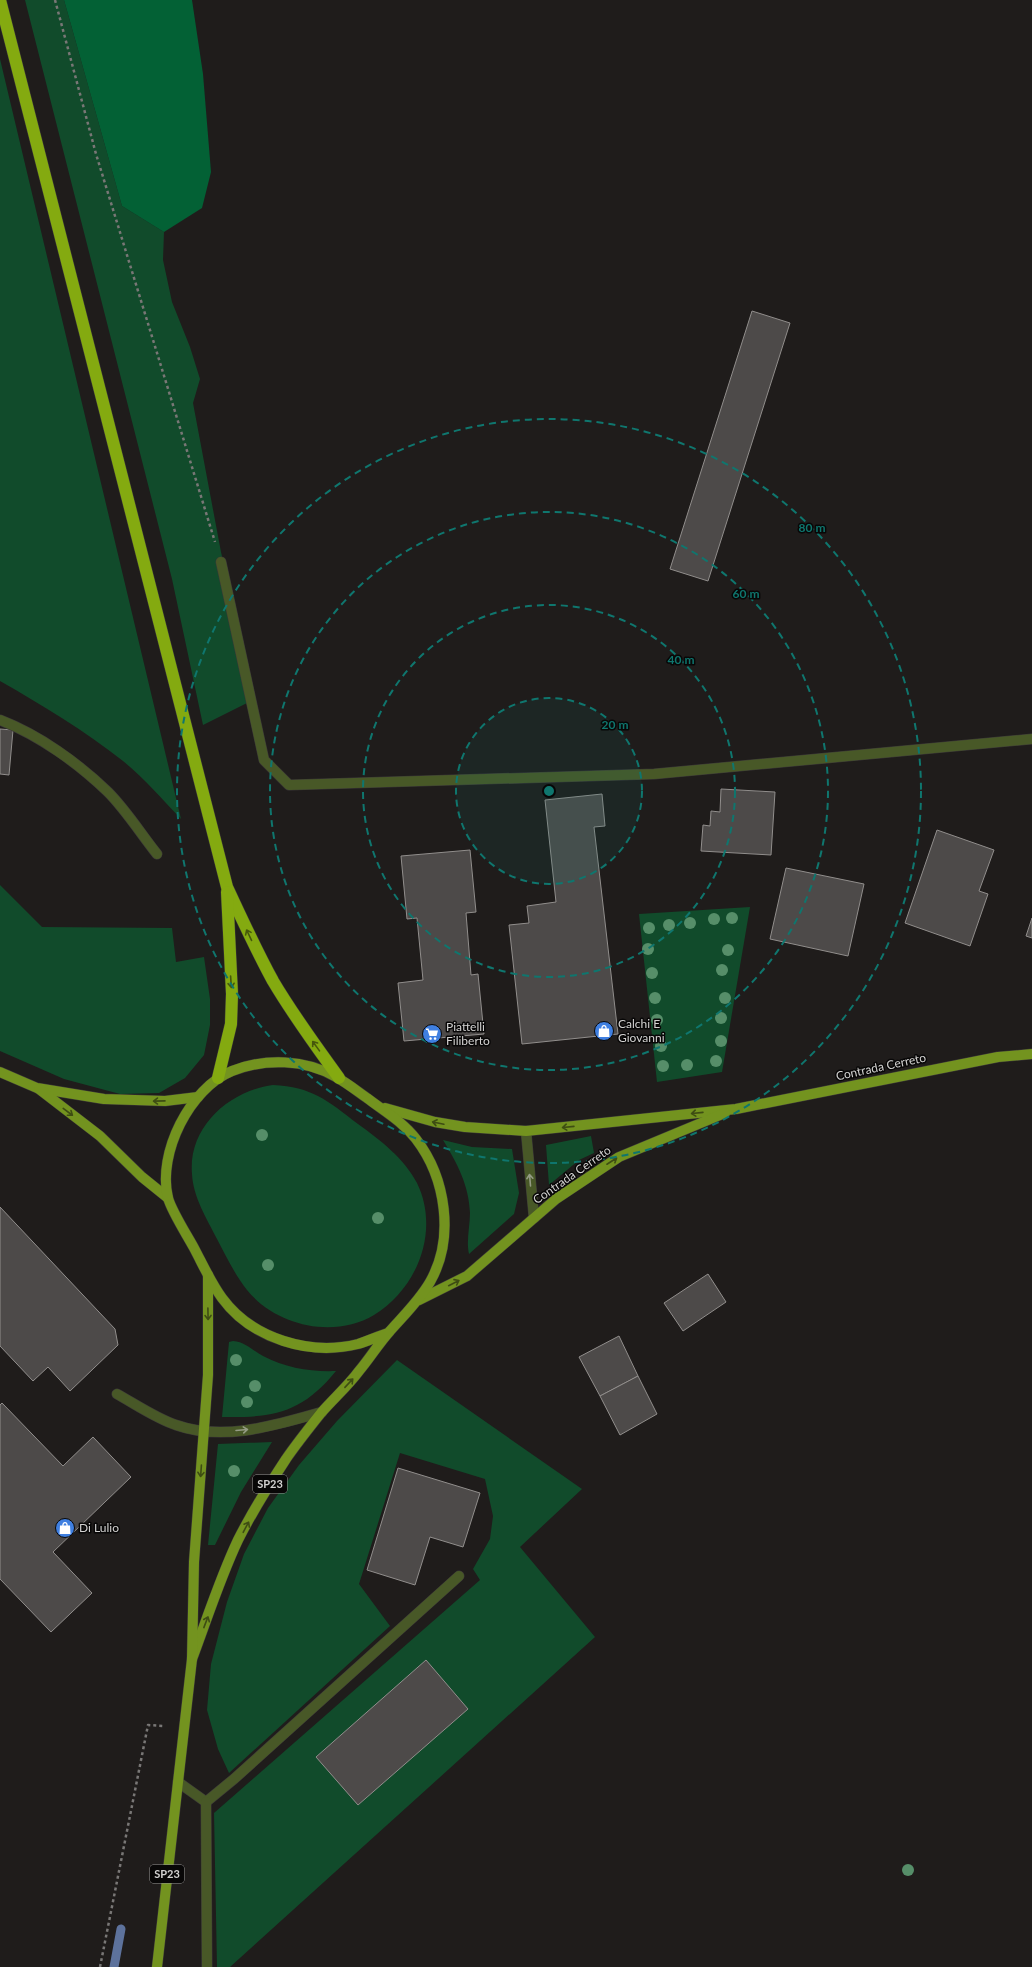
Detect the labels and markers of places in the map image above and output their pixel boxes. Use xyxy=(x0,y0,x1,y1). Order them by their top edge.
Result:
centre of rings xyxy=(542,784,556,798)
place label: Calchi E Giovanni xyxy=(618,1016,665,1045)
place label: Piattelli Filiberto xyxy=(446,1019,490,1048)
shop icon: Calchi E Giovanni xyxy=(593,1020,615,1042)
supermarket icon: Piattelli Filiberto xyxy=(421,1023,443,1045)
shop icon: Di Lulio xyxy=(54,1517,76,1539)
place label: Di Lulio xyxy=(79,1520,119,1535)

